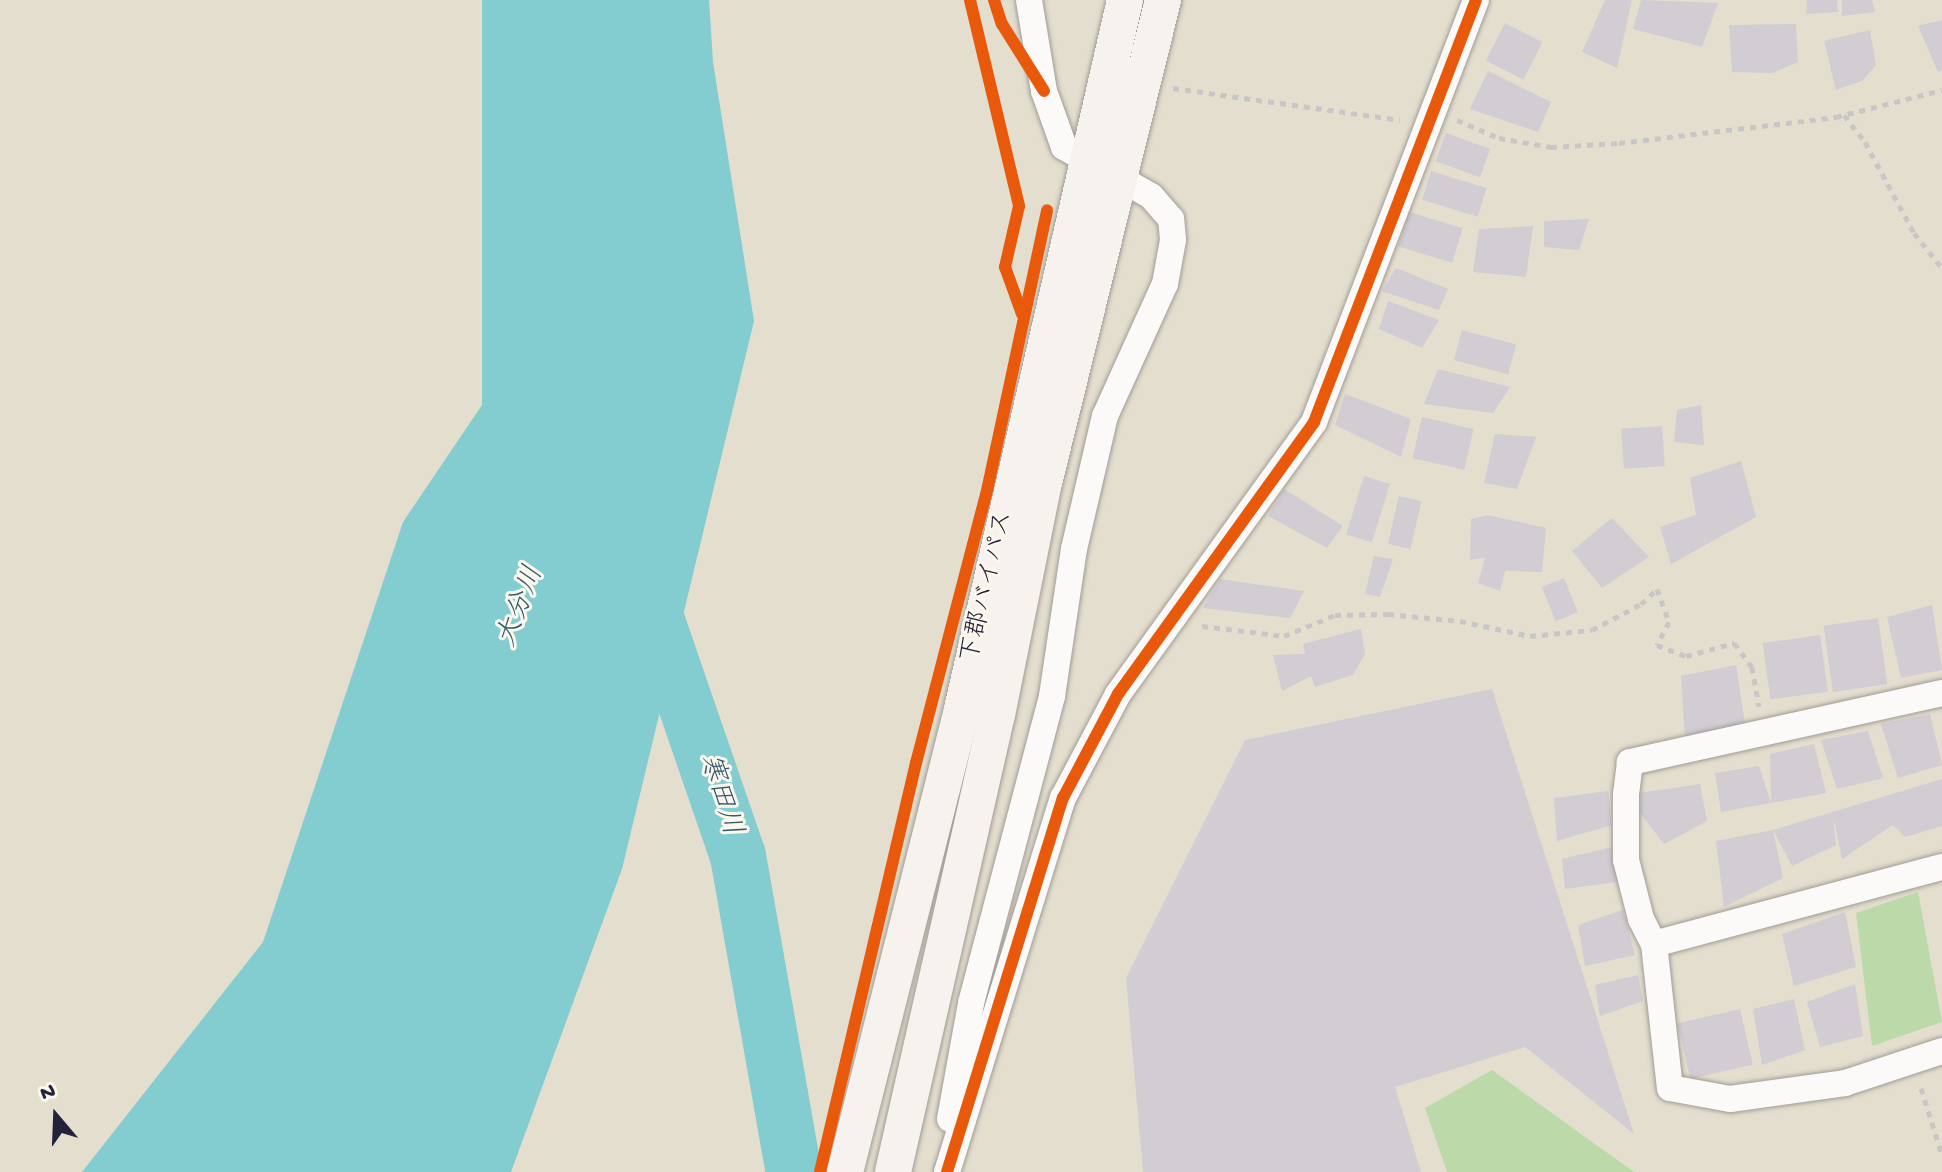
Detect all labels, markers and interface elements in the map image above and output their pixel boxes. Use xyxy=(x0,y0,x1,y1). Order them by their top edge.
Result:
street label: 下郡バイパス xyxy=(956,507,1022,667)
water label: 大分川 xyxy=(491,562,553,652)
water label: 寒田川 xyxy=(691,750,747,840)
north arrow xyxy=(16,1076,96,1156)
text: N xyxy=(37,1079,59,1108)

